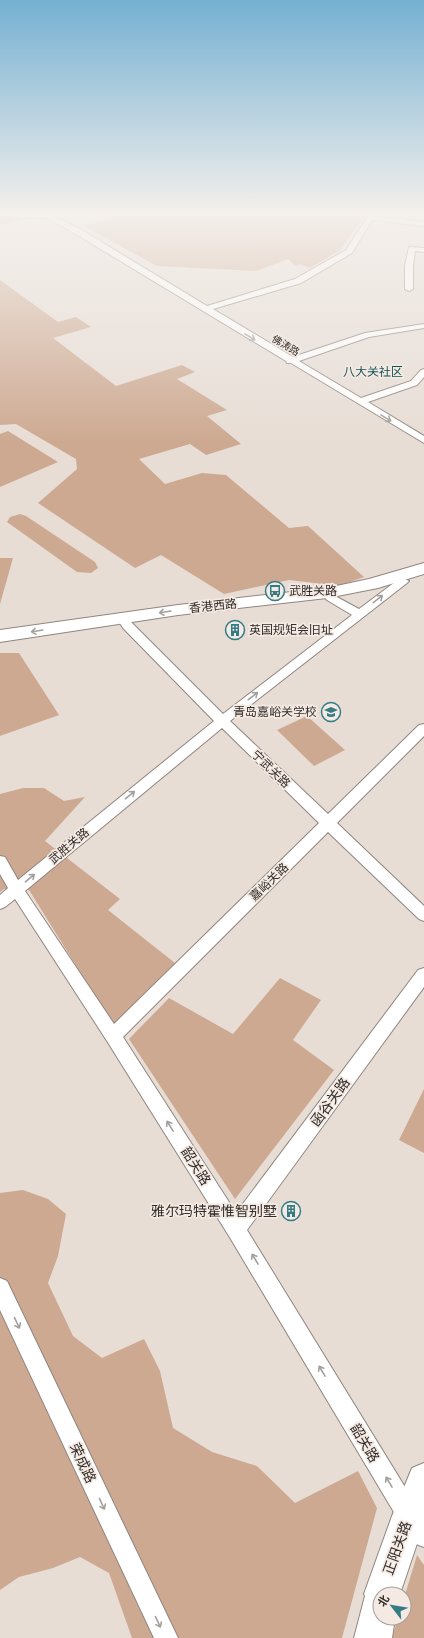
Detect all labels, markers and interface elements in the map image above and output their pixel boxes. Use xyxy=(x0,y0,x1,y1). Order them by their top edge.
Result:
street label: 佛涛路 xyxy=(268,331,302,360)
one-way arrow xyxy=(244,333,256,341)
district label: 八大关社区 xyxy=(343,363,403,380)
one-way arrow xyxy=(380,414,392,422)
bus stop icon: 武胜关路 xyxy=(264,580,286,602)
place label: 武胜关路 xyxy=(289,582,337,599)
street label: 香港西路 xyxy=(188,595,238,616)
one-way arrow xyxy=(373,595,384,603)
one-way arrow xyxy=(159,608,172,616)
building icon: 英国规矩会旧址 xyxy=(224,619,246,641)
place label: 英国规矩会旧址 xyxy=(249,621,333,638)
one-way arrow xyxy=(31,627,44,635)
one-way arrow xyxy=(248,692,259,700)
school or university icon: 青岛嘉峪关学校 xyxy=(320,701,342,723)
place label: 青岛嘉峪关学校 xyxy=(233,703,317,720)
street label: 宁武关路 xyxy=(248,746,295,791)
one-way arrow xyxy=(125,791,136,800)
street label: 武胜关路 xyxy=(45,824,93,868)
street label: 嘉峪关路 xyxy=(245,859,292,904)
one-way arrow xyxy=(25,874,36,882)
street label: 函谷关路 xyxy=(305,1073,355,1131)
one-way arrow xyxy=(166,1120,174,1132)
street label: 韶关路 xyxy=(176,1143,216,1189)
building icon: 雅尔玛特霍惟智别墅 xyxy=(280,1200,302,1222)
place label: 雅尔玛特霍惟智别墅 xyxy=(151,1201,277,1221)
one-way arrow xyxy=(250,1253,258,1265)
one-way arrow xyxy=(14,1317,21,1329)
one-way arrow xyxy=(317,1365,325,1377)
street label: 韶关路 xyxy=(346,1420,384,1466)
street label: 荣成路 xyxy=(65,1440,101,1486)
one-way arrow xyxy=(384,1476,392,1488)
one-way arrow xyxy=(99,1498,106,1510)
street label: 正阳关路 xyxy=(378,1518,416,1578)
north arrow xyxy=(372,1586,412,1626)
text: 北 xyxy=(374,1592,393,1610)
one-way arrow xyxy=(155,1615,162,1627)

